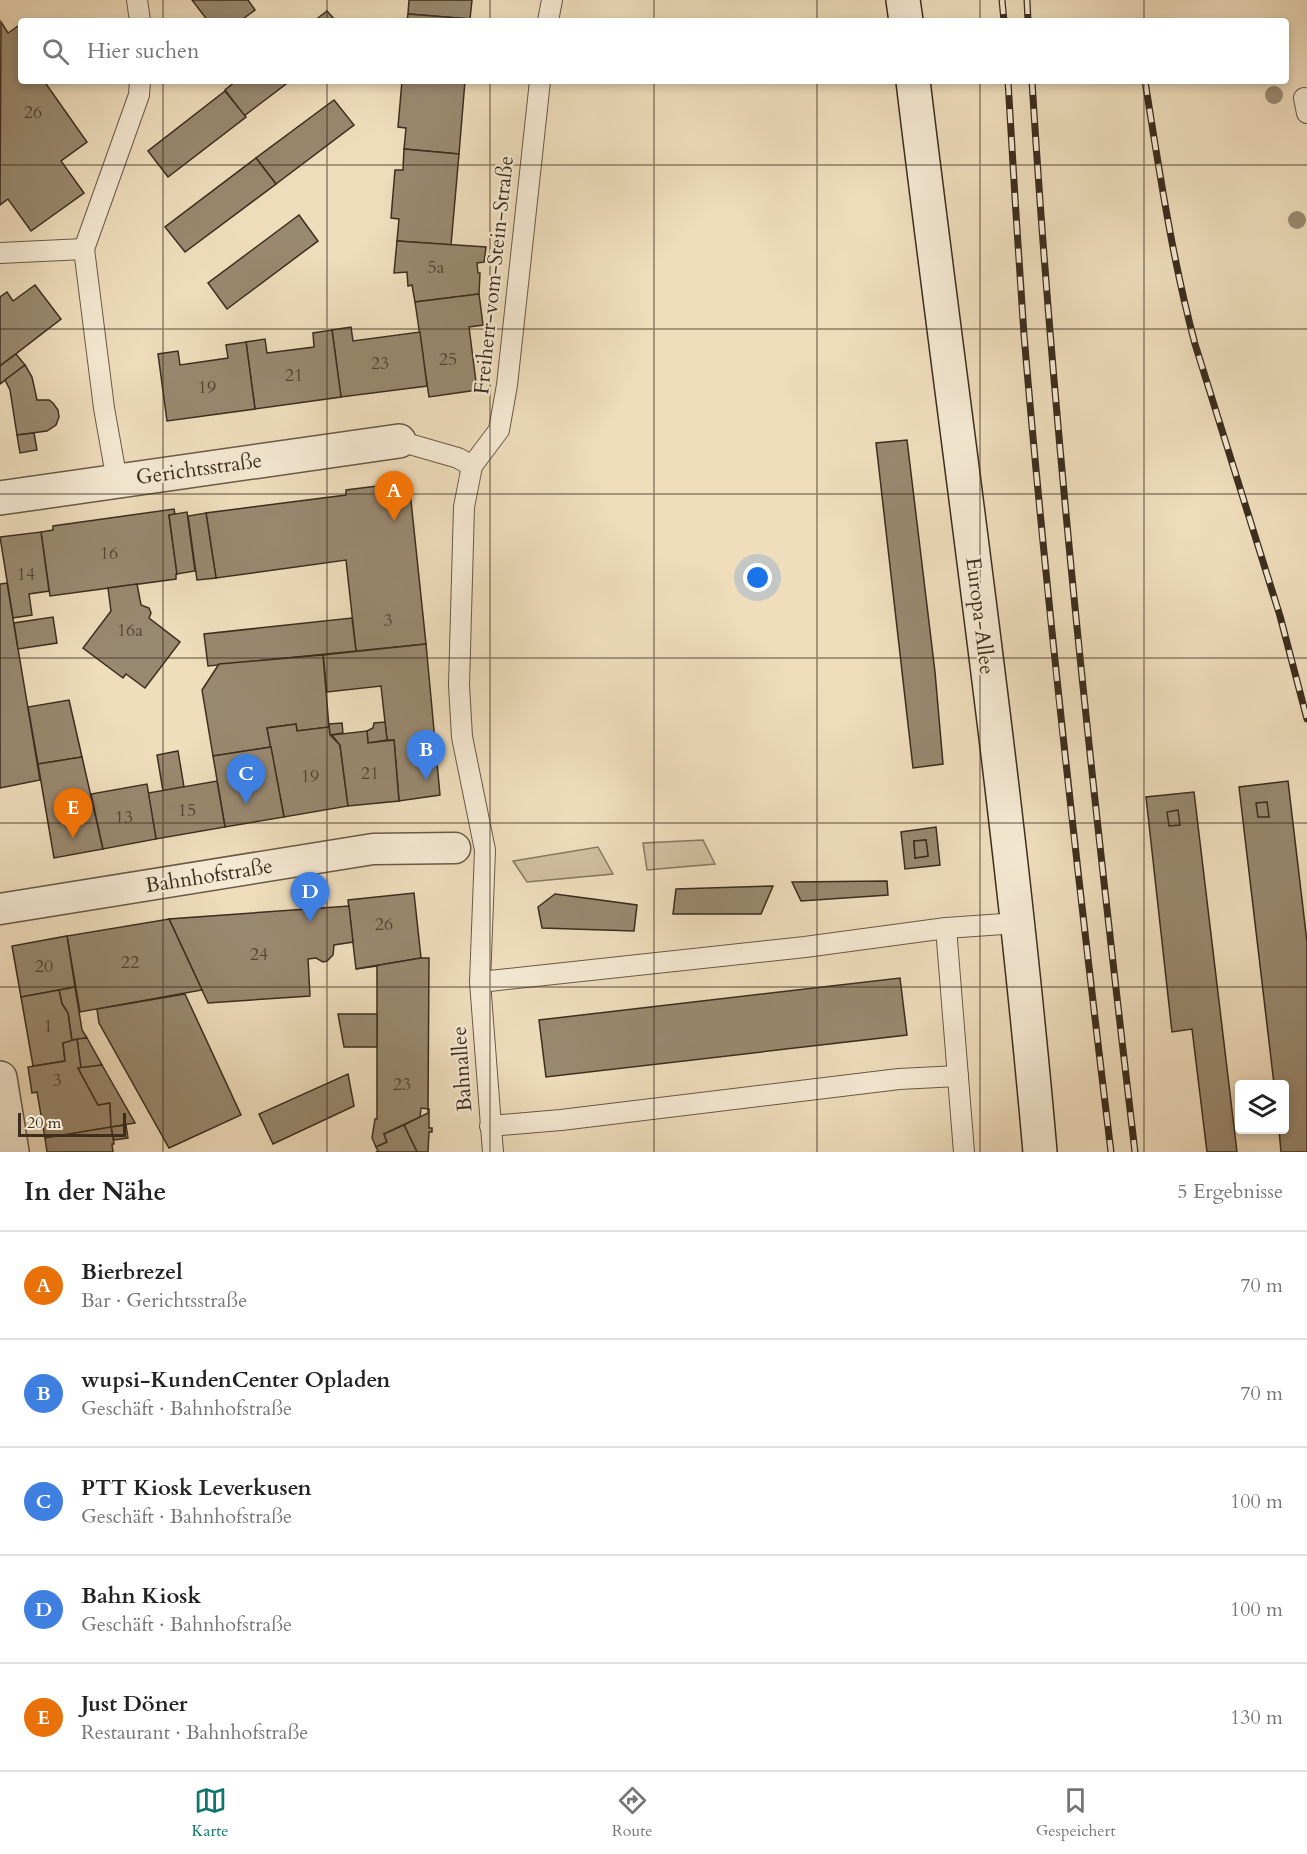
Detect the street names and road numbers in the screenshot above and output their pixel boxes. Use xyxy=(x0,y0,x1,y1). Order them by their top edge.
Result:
street label: Freiherr-vom-Stein-Straße xyxy=(467,154,521,396)
street label: Gerichtsstraße xyxy=(134,446,264,492)
street label: Europa-Allee xyxy=(958,556,1002,676)
street label: Bahnhofstraße xyxy=(143,852,275,900)
street label: Bahnallee xyxy=(445,1025,479,1113)

